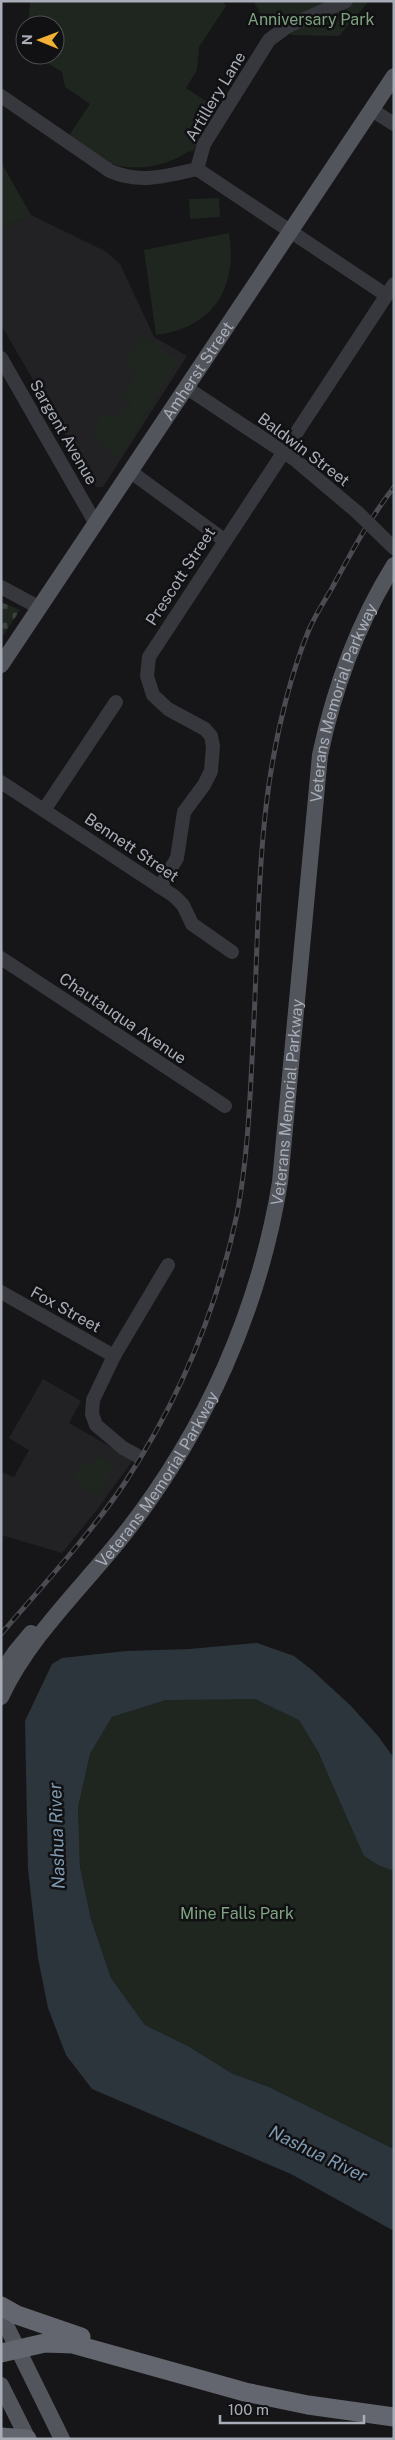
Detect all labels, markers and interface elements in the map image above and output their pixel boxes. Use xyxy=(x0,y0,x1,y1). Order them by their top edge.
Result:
park label: Anniversary Park xyxy=(248,10,374,29)
north arrow xyxy=(15,15,65,65)
text: N xyxy=(19,34,35,45)
street label: Artillery Lane xyxy=(181,48,250,144)
street label: Amherst Street xyxy=(158,318,238,424)
street label: Sargent Avenue xyxy=(26,376,101,488)
street label: Baldwin Street xyxy=(254,409,353,490)
street label: Prescott Street xyxy=(142,524,219,629)
street label: Veterans Memorial Parkway xyxy=(307,600,381,803)
street label: Bennett Street xyxy=(81,809,182,886)
street label: Chautauqua Avenue xyxy=(56,969,190,1068)
street label: Veterans Memorial Parkway xyxy=(267,998,307,1207)
street label: Fox Street xyxy=(27,1282,104,1337)
street label: Veterans Memorial Parkway xyxy=(92,1388,222,1571)
water label: Nashua River xyxy=(44,1782,69,1890)
park label: Mine Falls Park xyxy=(180,1904,294,1923)
water label: Nashua River xyxy=(266,2121,371,2186)
scale bar xyxy=(220,2392,364,2424)
text: 100 m xyxy=(228,2401,269,2418)

